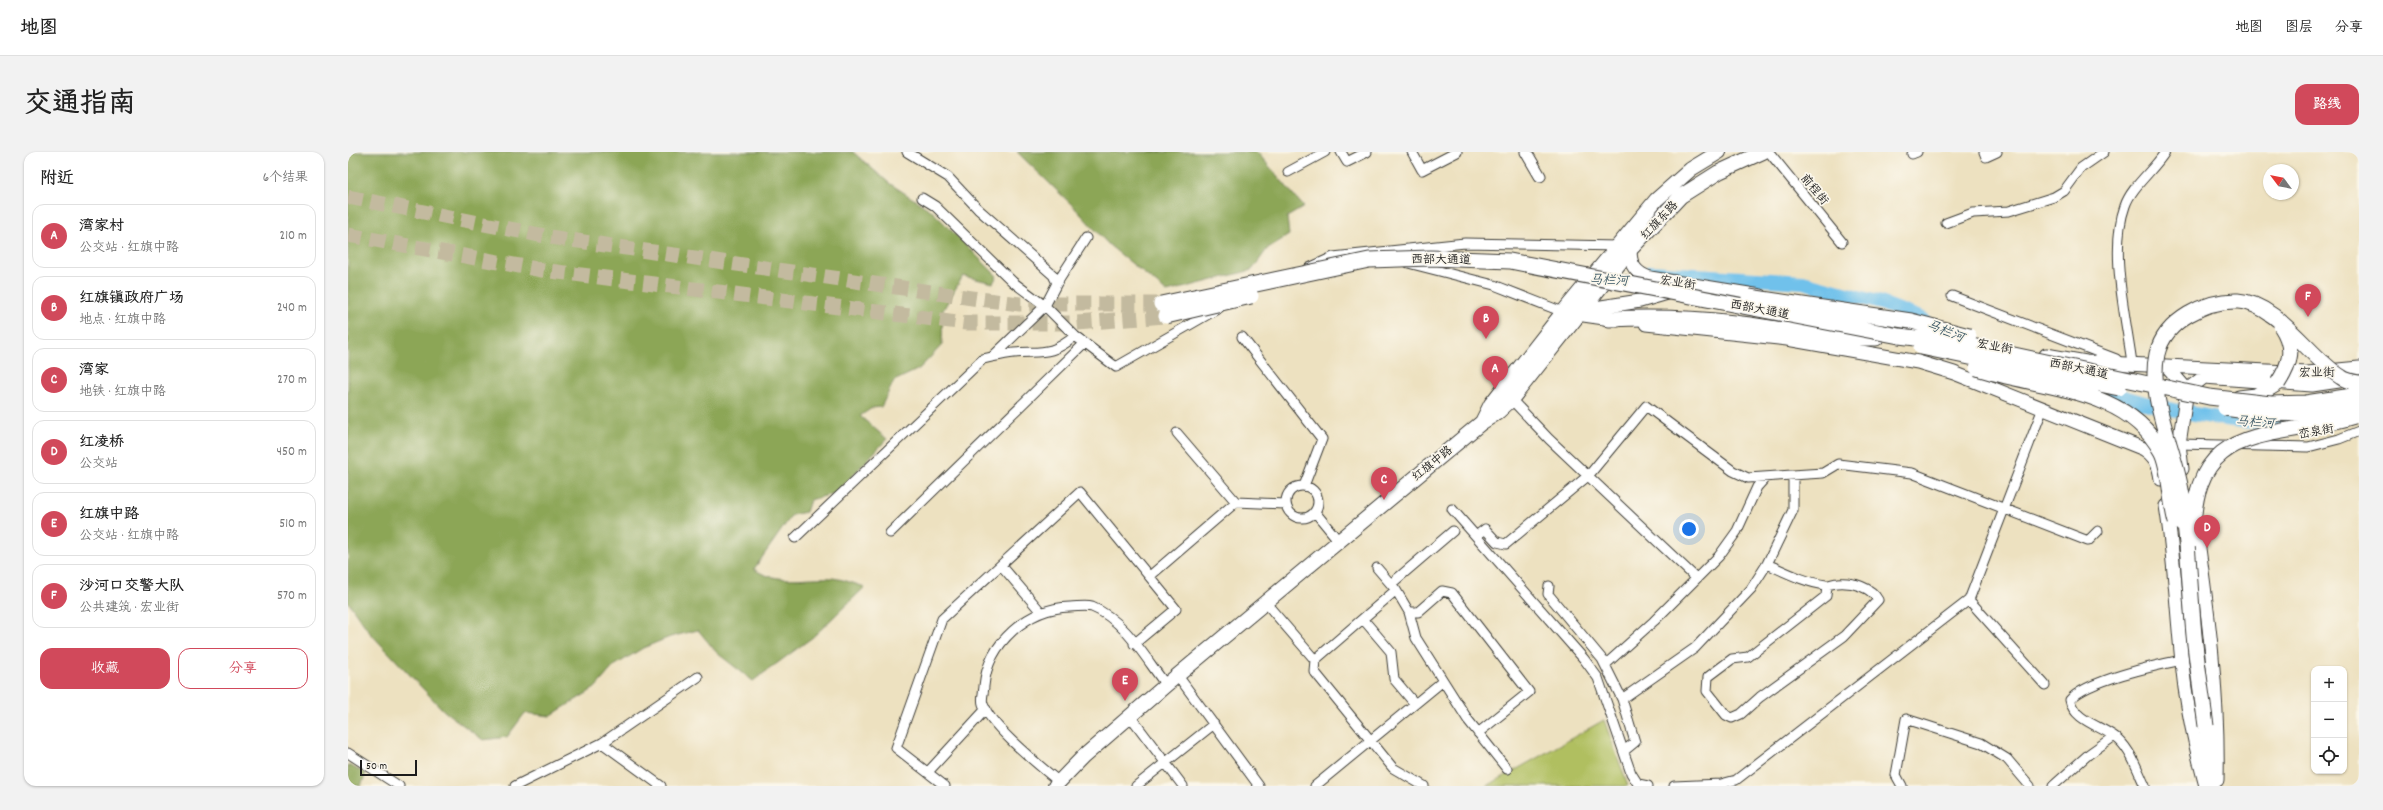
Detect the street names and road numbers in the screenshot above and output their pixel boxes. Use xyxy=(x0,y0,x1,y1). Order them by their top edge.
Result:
street label: 前程街 xyxy=(1796,171,1832,209)
street label: 红旗东路 xyxy=(1638,198,1683,244)
street label: 西部大通道 xyxy=(1411,251,1471,270)
street label: 宏业街 xyxy=(1659,272,1697,295)
street label: 西部大通道 xyxy=(1729,296,1791,325)
street label: 宏业街 xyxy=(1976,336,2014,359)
street label: 西部大通道 xyxy=(2048,355,2110,384)
street label: 宏业街 xyxy=(2299,365,2335,382)
street label: 峦泉街 xyxy=(2297,421,2335,444)
street label: 红旗中路 xyxy=(1409,442,1457,486)

